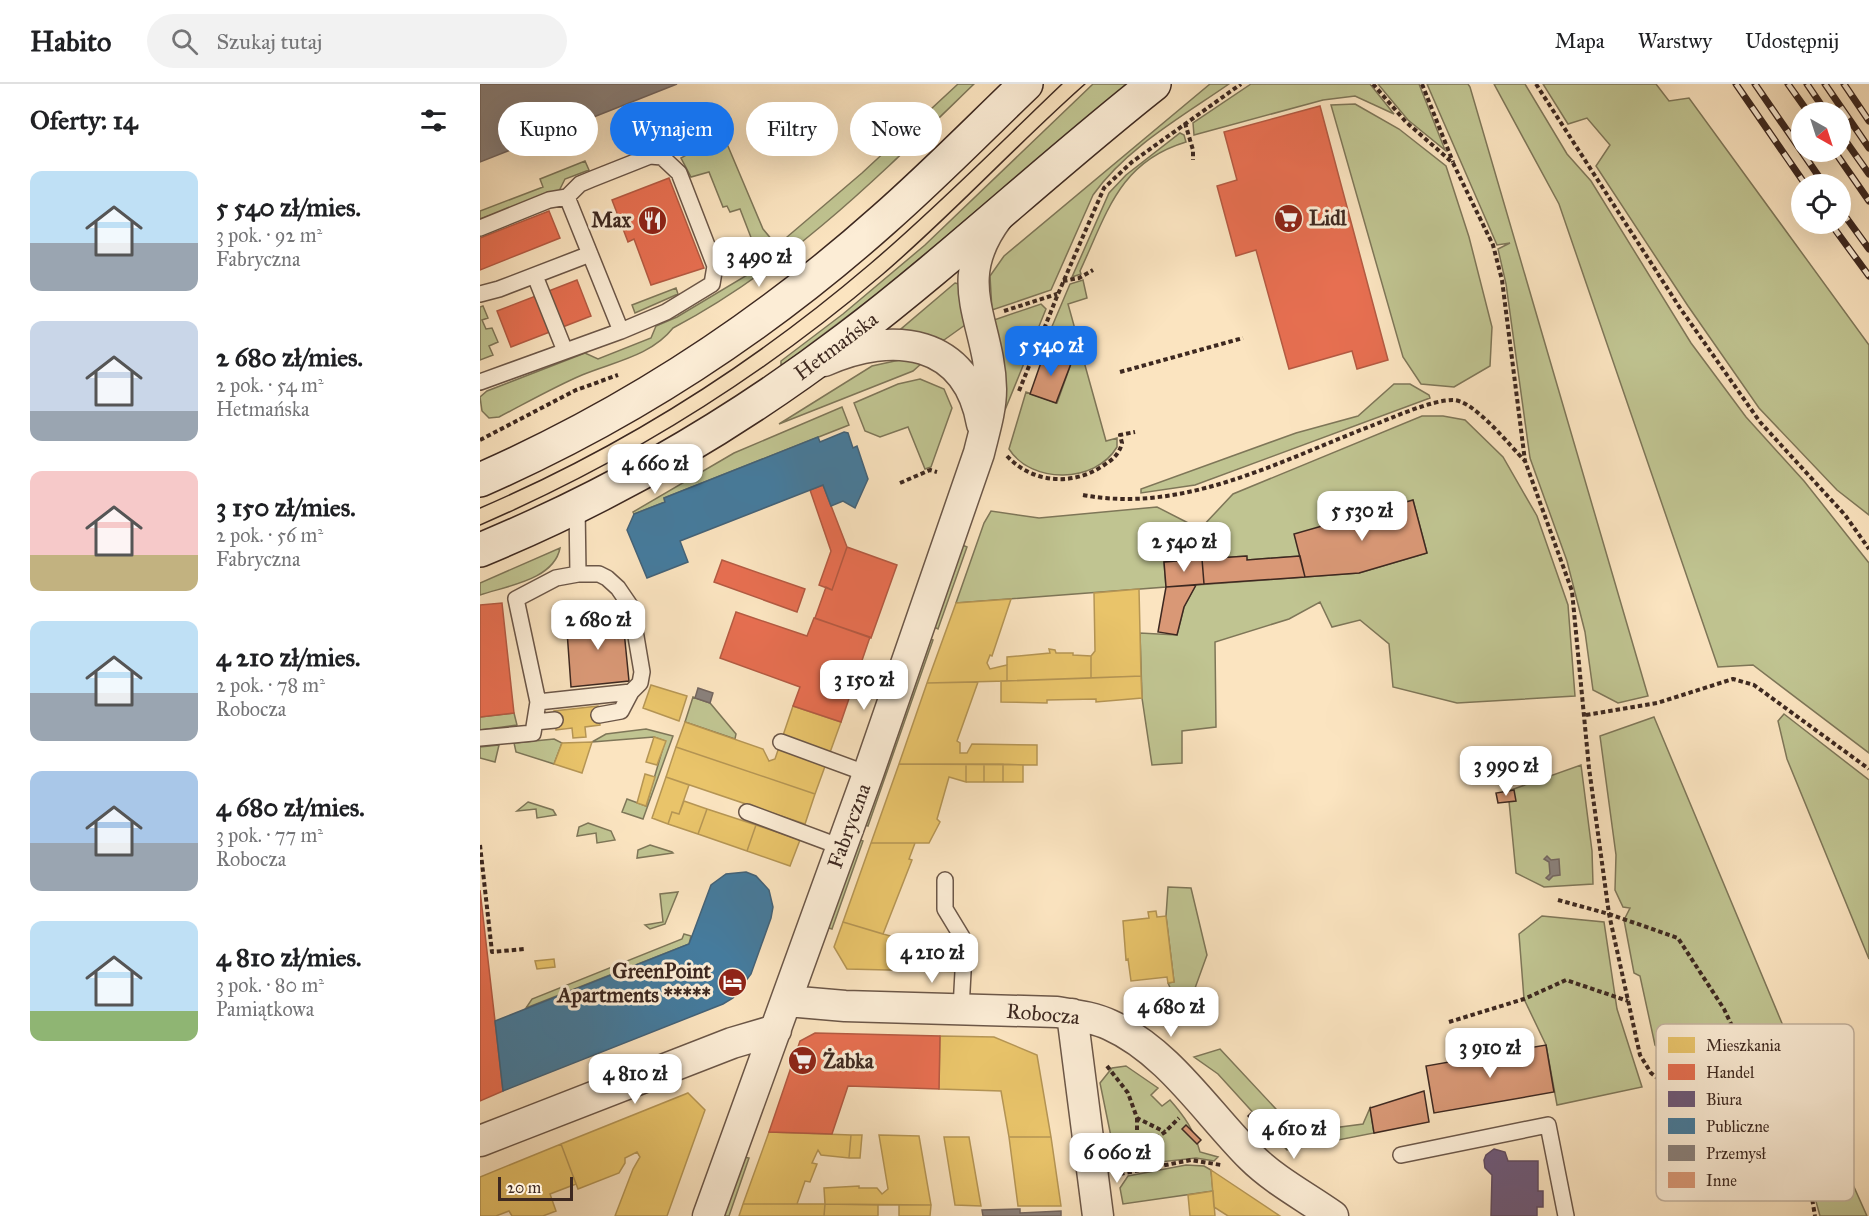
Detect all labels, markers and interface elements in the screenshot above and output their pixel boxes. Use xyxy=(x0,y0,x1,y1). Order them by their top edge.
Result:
search box xyxy=(147,14,567,68)
text: Habito xyxy=(30,24,111,59)
icon: search xyxy=(168,25,201,58)
text: Szukaj tutaj xyxy=(216,28,322,55)
text: Mapa xyxy=(1555,28,1605,54)
text: Warstwy xyxy=(1638,28,1712,54)
text: Udostępnij xyxy=(1745,28,1839,54)
chip: Kupno xyxy=(498,102,598,156)
chip: Wynajem xyxy=(610,102,734,156)
chip: Filtry xyxy=(746,102,838,156)
chip: Nowe xyxy=(850,102,942,156)
north arrow xyxy=(1791,102,1851,162)
map controls xyxy=(1791,102,1851,234)
text: Oferty: 14 xyxy=(30,104,138,136)
icon: filters xyxy=(417,104,450,137)
button: locate xyxy=(1791,174,1851,234)
text: 5 540 zł/mies. xyxy=(216,191,361,223)
icon: home xyxy=(78,195,150,267)
supermarket icon: Lidl xyxy=(1272,202,1304,234)
restaurant icon: Max xyxy=(636,204,668,236)
place label: Lidl xyxy=(1309,205,1348,231)
place label: Max xyxy=(591,207,632,233)
text: 3 pok. · 92 m² xyxy=(216,223,322,247)
pin: 3 490 zł xyxy=(697,237,821,288)
text: 3 490 zł xyxy=(727,244,791,268)
text: Fabryczna xyxy=(216,247,300,271)
street label: Hetmańska xyxy=(789,306,883,386)
pin: 5 540 zł xyxy=(989,326,1113,377)
text: 5 540 zł xyxy=(1019,333,1083,357)
text: 2 680 zł/mies. xyxy=(216,341,363,373)
icon: home xyxy=(78,345,150,417)
text: 2 pok. · 54 m² xyxy=(216,373,324,397)
text: Hetmańska xyxy=(216,397,310,421)
pin: 4 660 zł xyxy=(593,444,717,495)
text: 4 660 zł xyxy=(622,451,688,475)
text: 3 150 zł/mies. xyxy=(216,491,356,523)
pin: 5 530 zł xyxy=(1300,491,1424,542)
icon: home xyxy=(78,495,150,567)
text: 5 530 zł xyxy=(1331,498,1393,522)
pin: 2 540 zł xyxy=(1122,522,1246,573)
text: 2 pok. · 56 m² xyxy=(216,523,323,547)
text: 2 540 zł xyxy=(1152,529,1216,553)
text: Fabryczna xyxy=(216,547,300,571)
pin: 2 680 zł xyxy=(536,600,660,651)
text: 2 680 zł xyxy=(565,607,631,631)
text: 4 210 zł/mies. xyxy=(216,641,360,673)
icon: home xyxy=(78,645,150,717)
pin: 3 150 zł xyxy=(802,660,926,711)
text: 3 150 zł xyxy=(834,667,894,691)
text: 2 pok. · 78 m² xyxy=(216,673,325,697)
text: Robocza xyxy=(216,697,286,721)
pin: 3 990 zł xyxy=(1444,746,1568,797)
text: 3 990 zł xyxy=(1474,753,1538,777)
street label: Fabryczna xyxy=(822,780,876,872)
text: 4 680 zł/mies. xyxy=(216,791,365,823)
icon: home xyxy=(78,795,150,867)
text: 3 pok. · 77 m² xyxy=(216,823,323,847)
text: Robocza xyxy=(216,847,286,871)
pin: 4 210 zł xyxy=(870,933,994,984)
text: 4 210 zł xyxy=(900,940,964,964)
text: 4 810 zł/mies. xyxy=(216,941,361,973)
icon: home xyxy=(78,945,150,1017)
place label: GreenPoint Apartments ***** xyxy=(555,958,712,1008)
hotel icon: GreenPoint Apartments ***** xyxy=(716,967,748,999)
text: 3 pok. · 80 m² xyxy=(216,973,324,997)
pin: 4 680 zł xyxy=(1109,987,1233,1038)
text: 4 680 zł xyxy=(1138,994,1204,1018)
text: Pamiątkowa xyxy=(216,997,314,1021)
street label: Robocza xyxy=(1005,998,1081,1030)
legend xyxy=(1656,1024,1854,1201)
pin: 3 910 zł xyxy=(1428,1028,1552,1079)
text: 3 910 zł xyxy=(1459,1035,1521,1059)
text: Mieszkania xyxy=(1706,1036,1781,1055)
supermarket icon: Żabka xyxy=(786,1045,818,1077)
place label: Żabka xyxy=(823,1047,875,1074)
pin: 4 810 zł xyxy=(573,1054,697,1105)
text: 4 810 zł xyxy=(603,1061,667,1085)
text: Handel xyxy=(1706,1063,1755,1082)
text: Biura xyxy=(1706,1090,1742,1109)
pin: 4 610 zł xyxy=(1232,1109,1356,1160)
text: 4 610 zł xyxy=(1262,1116,1326,1140)
text: Publiczne xyxy=(1706,1117,1770,1136)
pin: 6 060 zł xyxy=(1055,1133,1179,1184)
text: 6 060 zł xyxy=(1083,1140,1151,1164)
text: Przemysł xyxy=(1706,1144,1767,1163)
text: Inne xyxy=(1706,1171,1737,1190)
scale bar xyxy=(498,1174,573,1202)
text: 20 m xyxy=(507,1178,541,1197)

